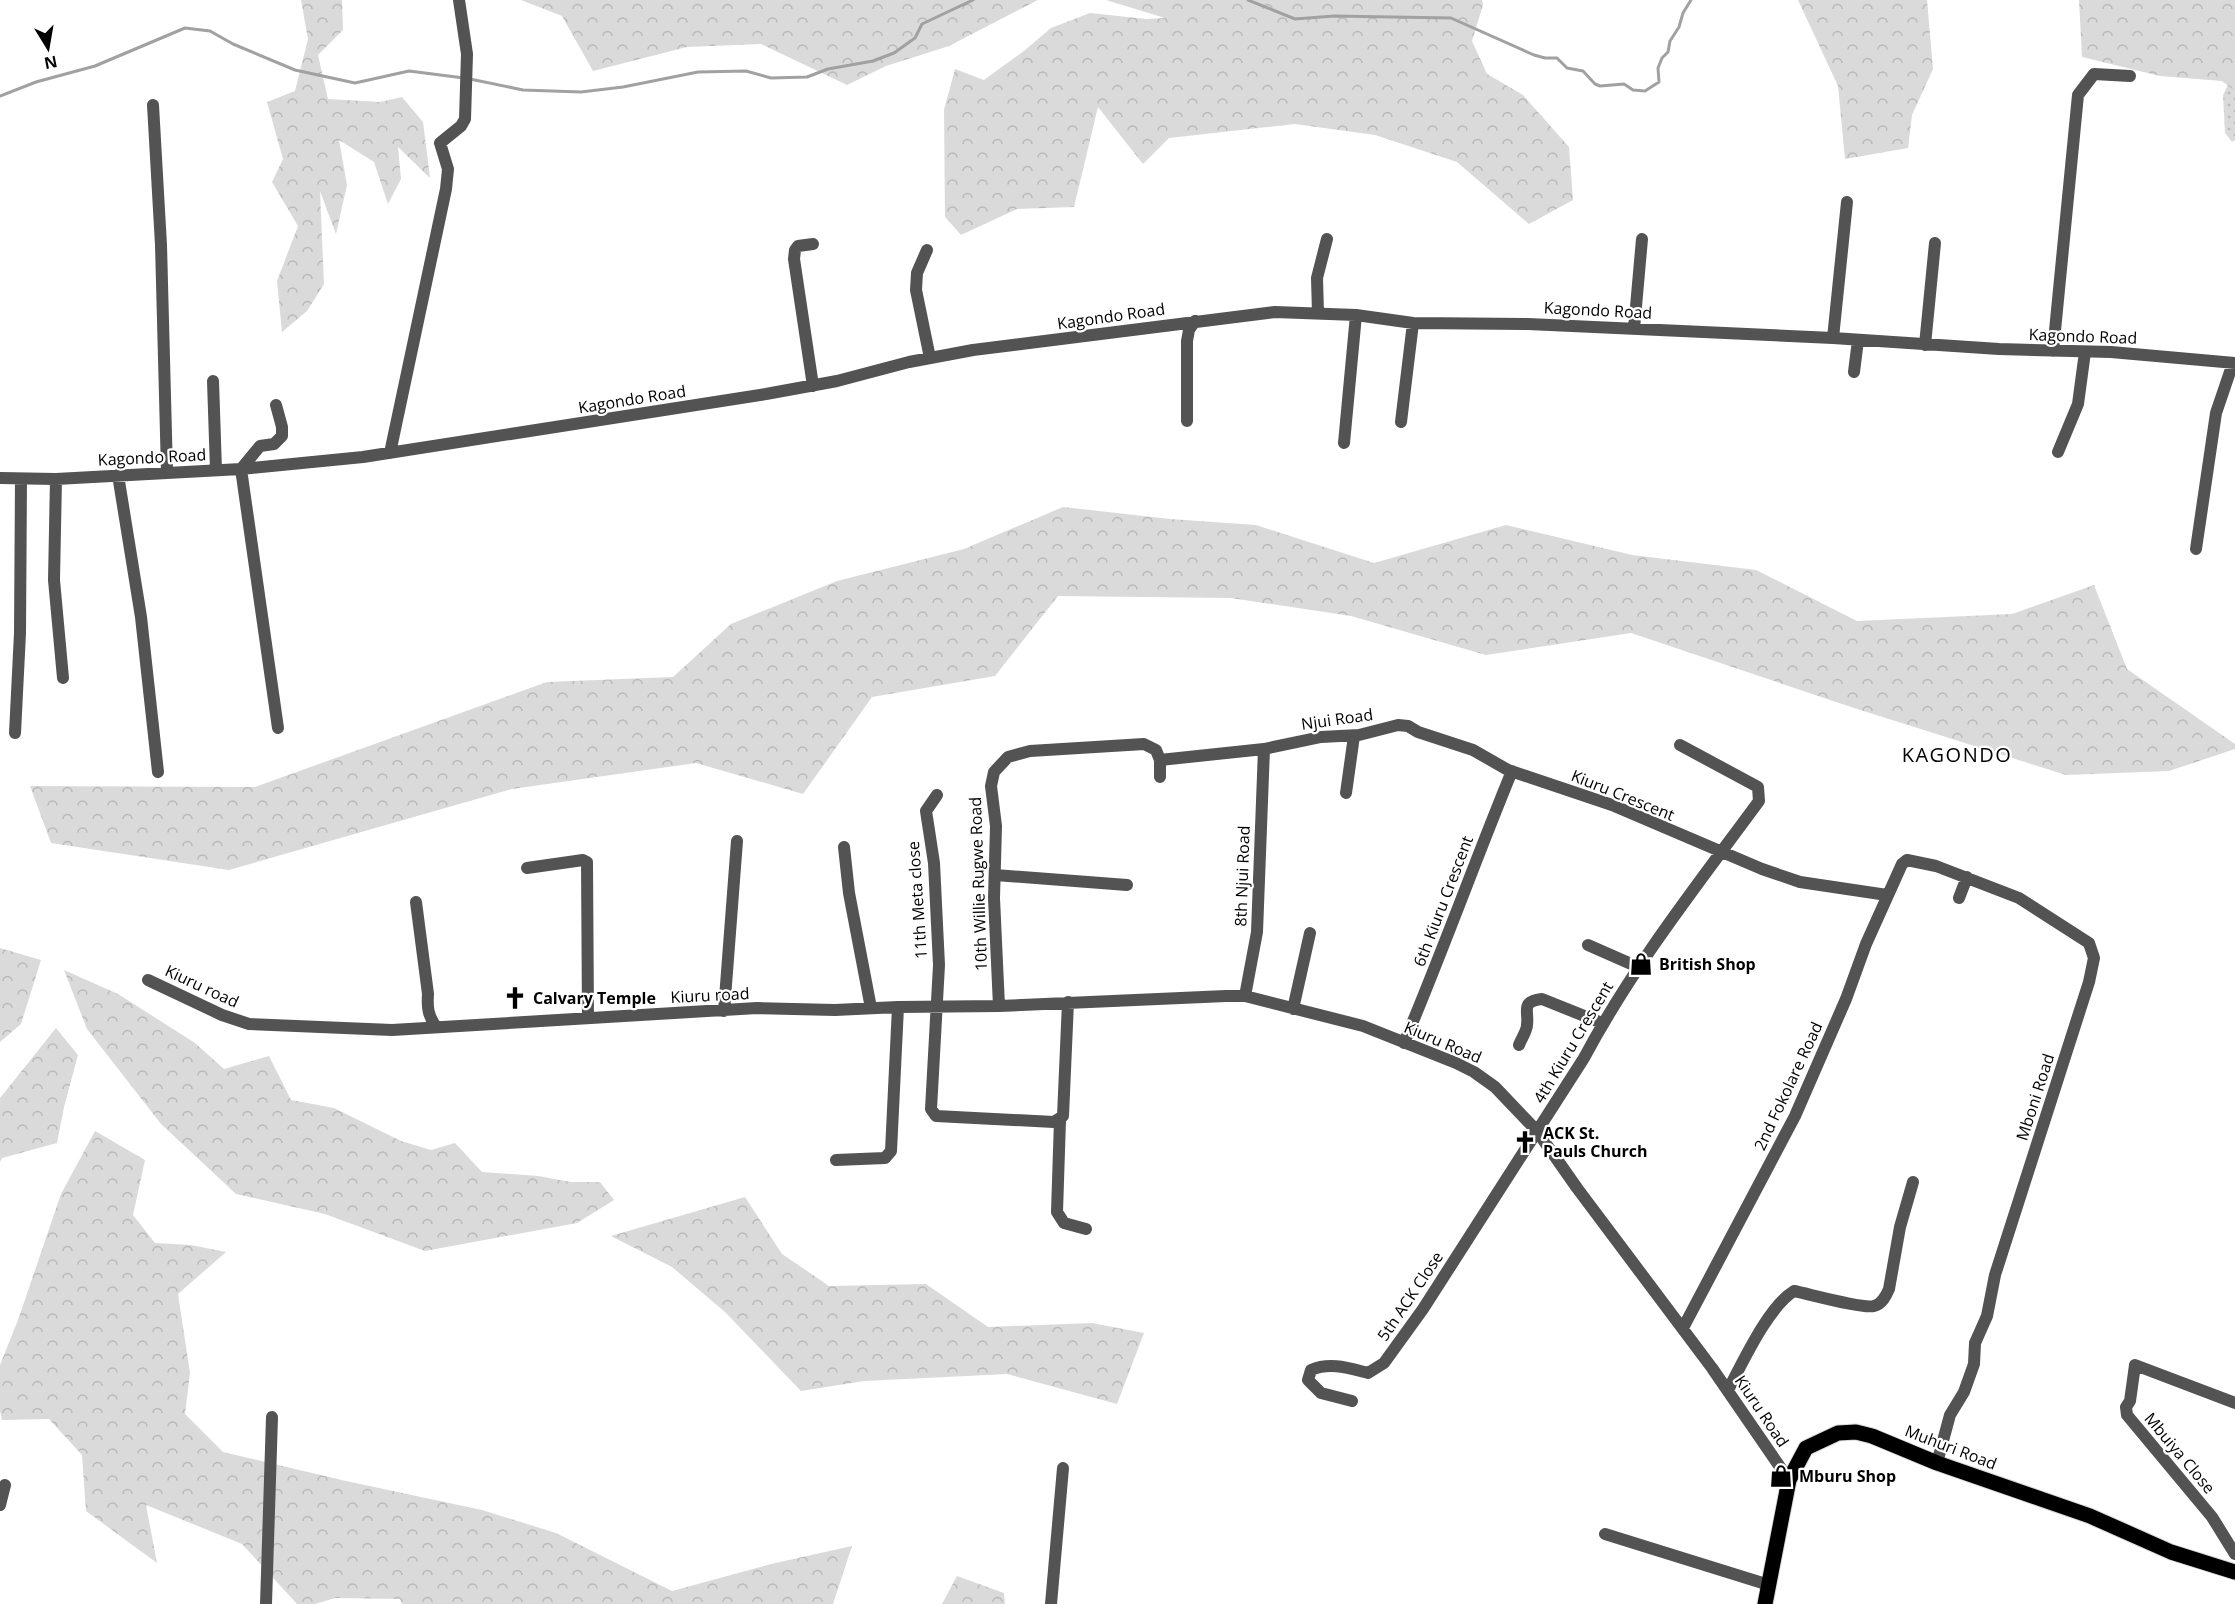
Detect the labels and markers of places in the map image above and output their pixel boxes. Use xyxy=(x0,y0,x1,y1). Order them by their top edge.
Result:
shop icon: British Shop xyxy=(1628,951,1654,977)
place label: British Shop xyxy=(1659,953,1756,975)
church icon: Calvary Temple xyxy=(502,985,528,1011)
place label: Calvary Temple xyxy=(533,987,656,1009)
place label: ACK St. Pauls Church xyxy=(1543,1122,1647,1162)
church icon: ACK St. Pauls Church xyxy=(1512,1129,1538,1155)
shop icon: Mburu Shop xyxy=(1768,1463,1794,1489)
place label: Mburu Shop xyxy=(1799,1465,1896,1487)

